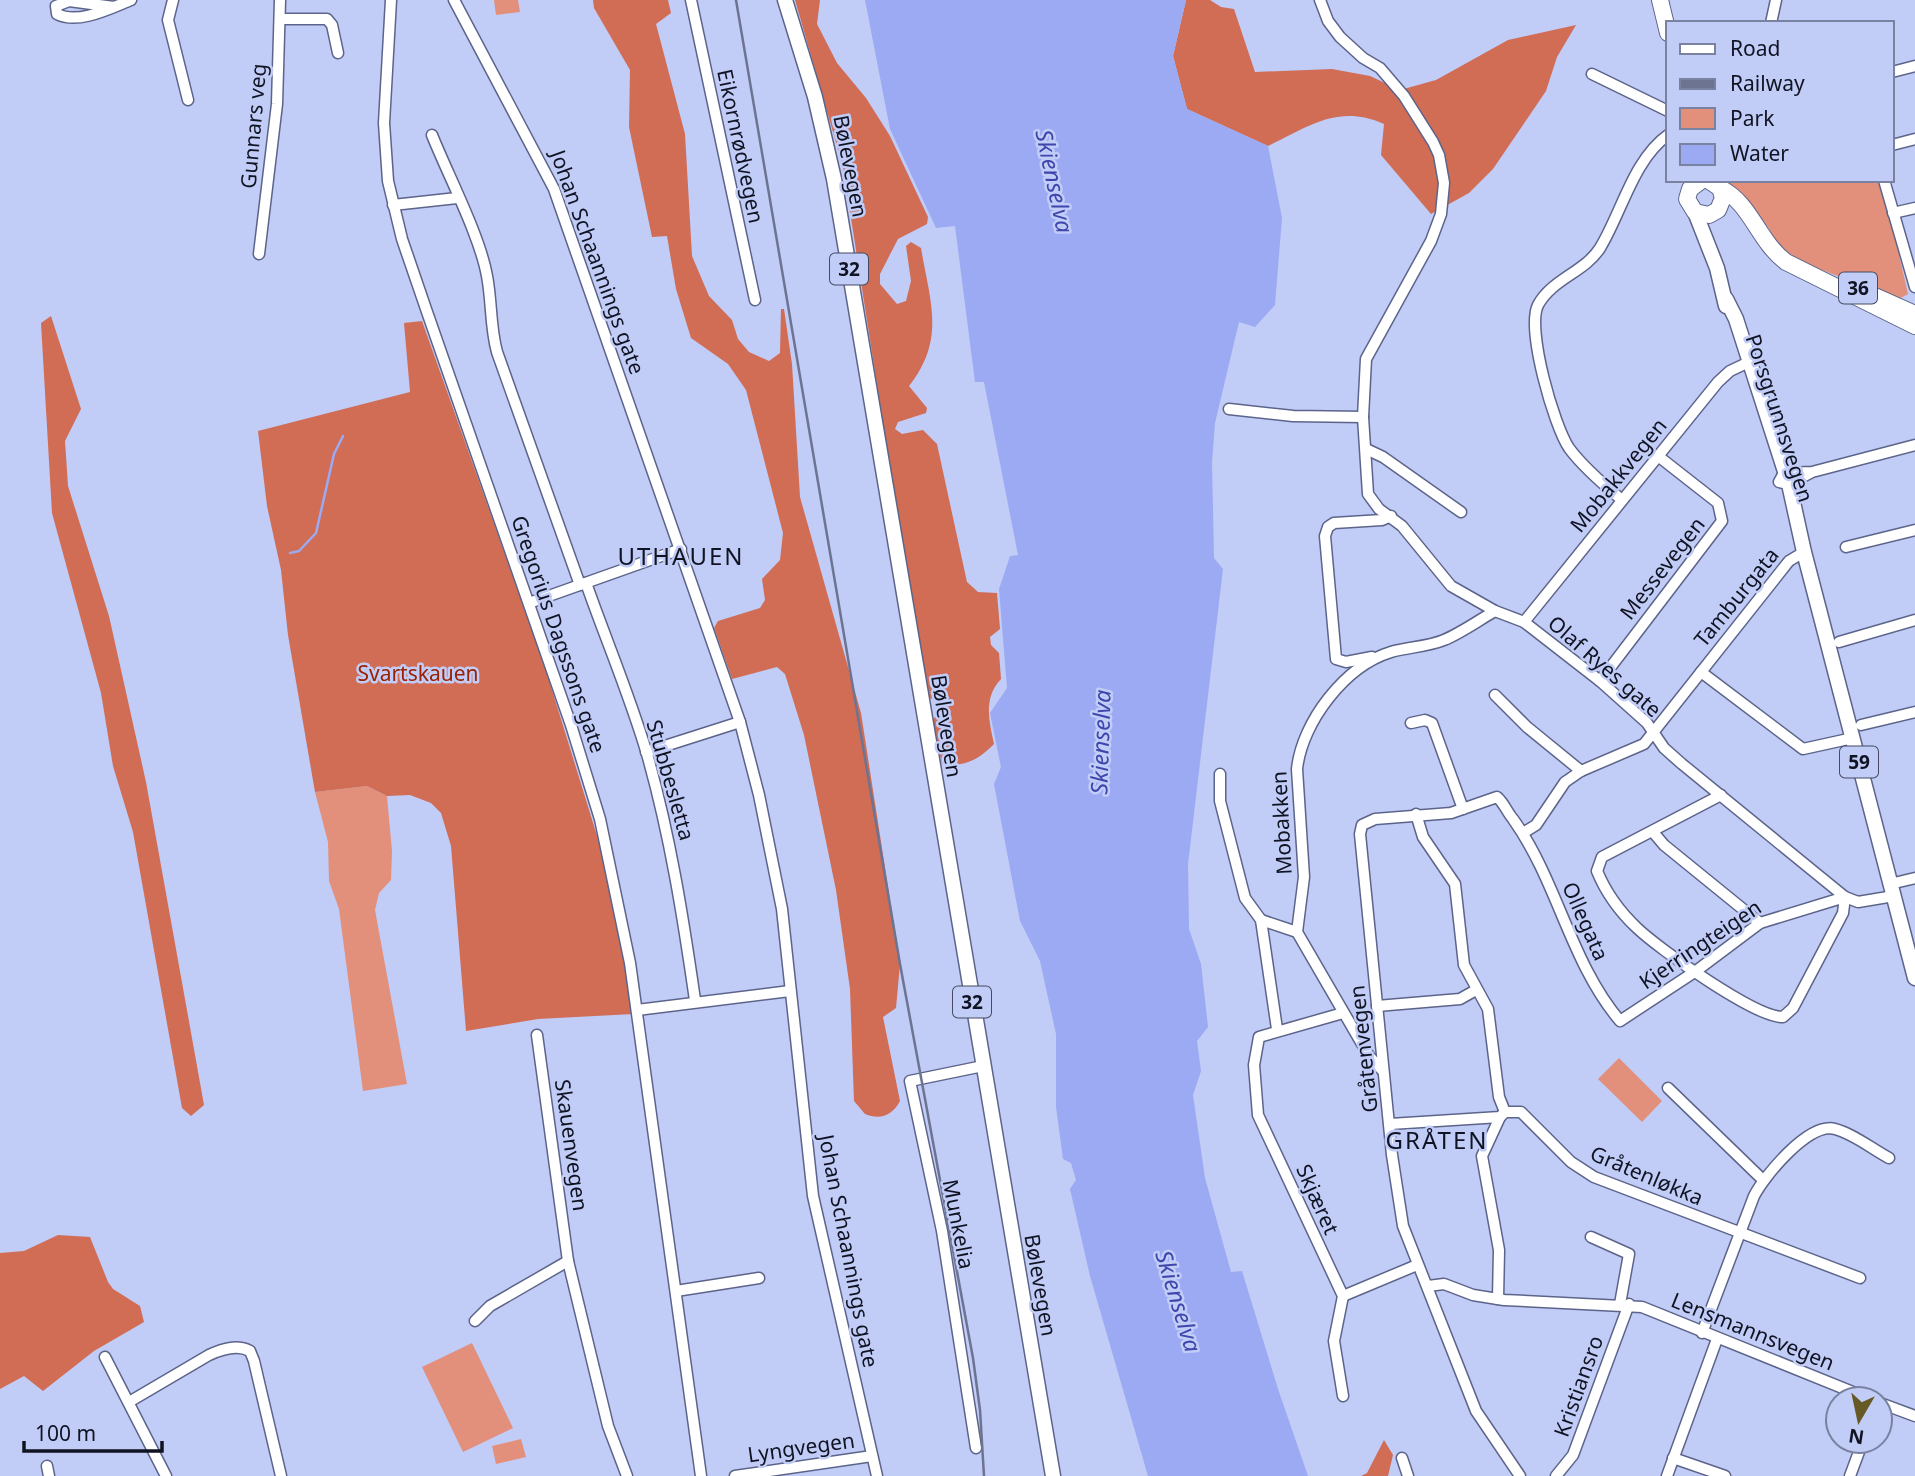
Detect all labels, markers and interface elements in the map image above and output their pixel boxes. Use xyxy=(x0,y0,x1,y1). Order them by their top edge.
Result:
legend xyxy=(1666,21,1894,182)
text: Road xyxy=(1730,34,1780,62)
street label: Gunnars veg xyxy=(234,62,272,190)
street label: Eikornrødvegen xyxy=(711,66,771,226)
text: Railway xyxy=(1730,69,1805,97)
text: Park xyxy=(1730,104,1775,132)
street label: Bølevegen xyxy=(827,113,875,219)
water label: Skienselva xyxy=(1028,126,1082,236)
text: Water xyxy=(1730,139,1789,167)
street label: Johan Schaannings gate xyxy=(544,144,652,378)
road number: 32 xyxy=(830,254,868,284)
road number: 36 xyxy=(1839,272,1877,304)
street label: Porsgrunnsvegen xyxy=(1740,330,1820,506)
street label: Mobakkvegen xyxy=(1563,412,1673,538)
street label: Messevegen xyxy=(1613,511,1711,625)
street label: Gregorius Dagssons gate xyxy=(505,512,613,756)
district label: UTHAUEN xyxy=(617,539,745,572)
street label: Tamburgata xyxy=(1687,542,1785,652)
street label: Olaf Ryes gate xyxy=(1542,609,1668,723)
park label: Svartskauen xyxy=(357,659,479,687)
street label: Bølevegen xyxy=(925,673,969,779)
water label: Skienselva xyxy=(1082,689,1118,795)
street label: Stubbesletta xyxy=(640,717,702,843)
road number: 59 xyxy=(1840,747,1878,778)
street label: Mobakken xyxy=(1264,770,1298,876)
street label: Ollegata xyxy=(1556,877,1616,965)
street label: Kjerringteigen xyxy=(1634,893,1766,995)
street label: Gråtenvegen xyxy=(1342,984,1384,1114)
road number: 32 xyxy=(953,986,991,1018)
street label: Skauenvegen xyxy=(549,1077,595,1213)
district label: GRÅTEN xyxy=(1386,1123,1488,1156)
street label: Johan Schaannings gate xyxy=(812,1130,885,1370)
street label: Gråtenløkka xyxy=(1586,1139,1708,1211)
street label: Skjæret xyxy=(1290,1160,1346,1239)
street label: Munkelia xyxy=(937,1177,981,1271)
street label: Bølevegen xyxy=(1018,1232,1064,1338)
water label: Skienselva xyxy=(1148,1246,1210,1356)
street label: Lensmannsvegen xyxy=(1667,1286,1839,1376)
street label: Kristiansro xyxy=(1547,1331,1609,1441)
north arrow xyxy=(1824,1385,1894,1455)
scale bar xyxy=(24,1410,163,1454)
text: 100 m xyxy=(35,1419,96,1447)
text: N xyxy=(1847,1423,1866,1451)
street label: Lyngvegen xyxy=(746,1426,856,1468)

